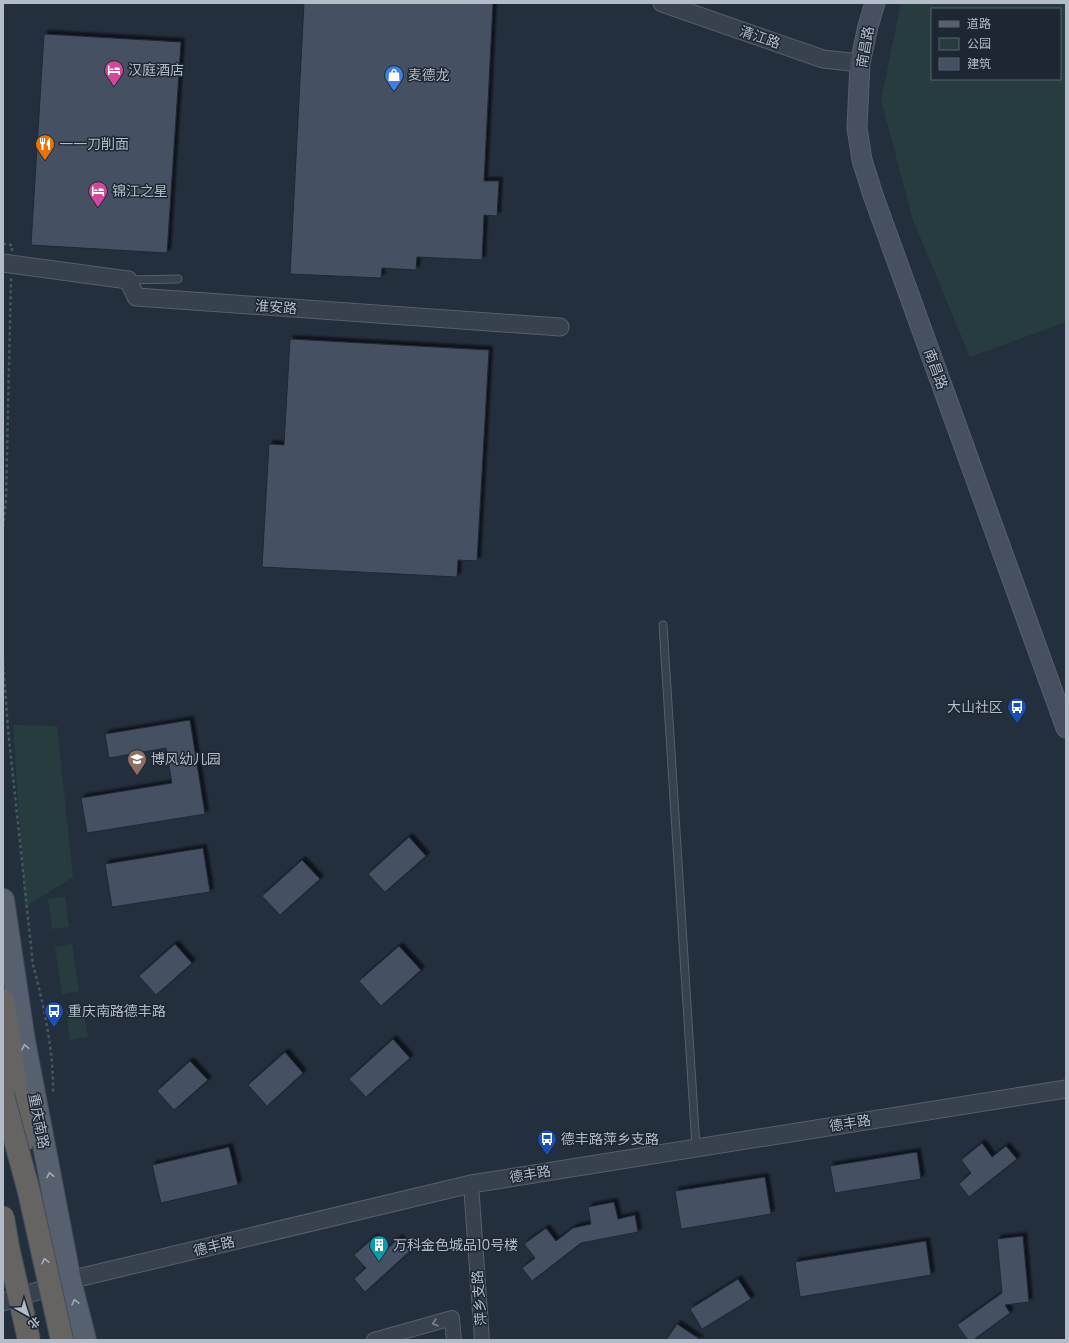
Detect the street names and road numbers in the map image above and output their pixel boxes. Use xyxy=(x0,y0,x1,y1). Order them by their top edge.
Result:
street label: 清江路 xyxy=(737,21,783,53)
street label: 南昌路 xyxy=(852,25,878,69)
street label: 淮安路 xyxy=(254,296,298,318)
street label: 南昌路 xyxy=(919,346,953,392)
street label: 重庆南路 xyxy=(24,1092,54,1150)
street label: 德丰路 xyxy=(828,1110,872,1136)
street label: 德丰路 xyxy=(508,1161,552,1187)
street label: 德丰路 xyxy=(191,1231,237,1261)
street label: 萍乡支路 xyxy=(467,1269,491,1327)

